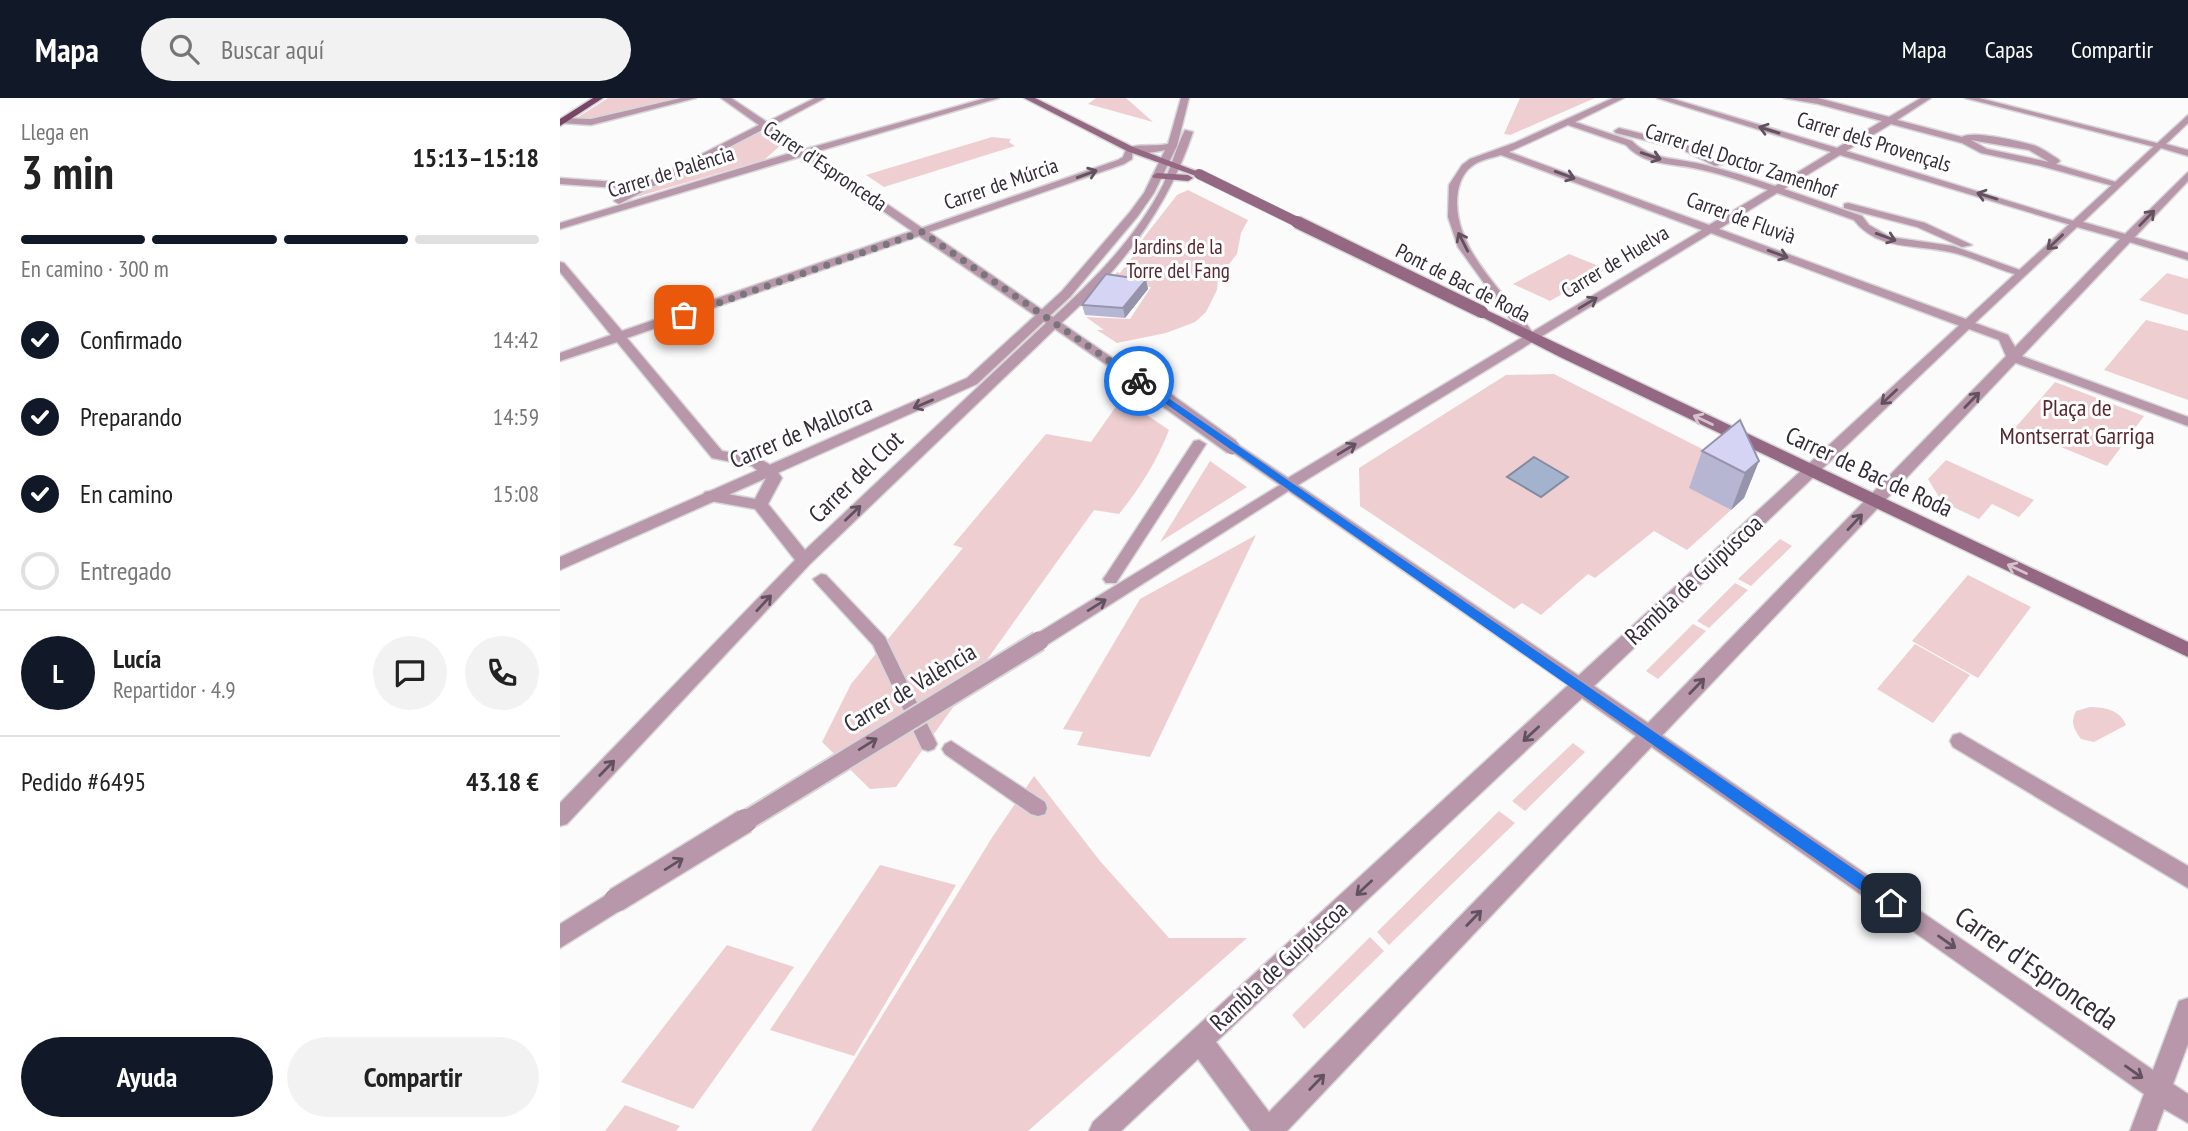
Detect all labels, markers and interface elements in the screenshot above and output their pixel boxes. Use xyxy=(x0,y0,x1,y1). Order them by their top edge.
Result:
search box xyxy=(141,18,631,81)
text: Mapa xyxy=(35,28,99,71)
icon: search xyxy=(165,30,203,68)
text: Buscar aquí xyxy=(221,33,324,66)
text: Mapa xyxy=(1902,34,1947,65)
text: Capas xyxy=(1985,34,2033,65)
text: Compartir xyxy=(2071,34,2153,65)
street label: Carrer dels Provençals xyxy=(1794,105,1954,178)
street label: Carrer d'Espronceda xyxy=(758,114,892,217)
text: Llega en xyxy=(21,117,89,146)
street label: Carrer del Doctor Zamenhof xyxy=(1642,117,1841,204)
one-way arrow xyxy=(1758,123,1780,136)
street label: Carrer de Palència xyxy=(604,139,737,204)
text: 15:13–15:18 xyxy=(412,141,539,174)
text: 3 min xyxy=(21,142,114,202)
one-way arrow xyxy=(1640,150,1662,163)
street label: Carrer de Múrcia xyxy=(940,151,1062,216)
one-way arrow xyxy=(1076,167,1098,179)
one-way arrow xyxy=(1553,170,1575,183)
street label: Carrer de Fluvià xyxy=(1683,185,1799,250)
one-way arrow xyxy=(1976,189,1998,202)
one-way arrow xyxy=(2138,210,2155,227)
street label: Carrer de Huelva xyxy=(1556,219,1673,304)
one-way arrow xyxy=(1455,232,1469,253)
one-way arrow xyxy=(1875,232,1896,244)
park label: Jardins de la Torre del Fang xyxy=(1126,233,1230,284)
one-way arrow xyxy=(2047,233,2064,250)
street label: Pont de Bac de Roda xyxy=(1391,237,1535,328)
one-way arrow xyxy=(1767,249,1789,261)
text: En camino · 300 m xyxy=(21,254,169,283)
pin xyxy=(654,285,714,345)
one-way arrow xyxy=(1578,295,1598,309)
icon: bag xyxy=(665,296,703,334)
icon: check xyxy=(21,321,59,359)
text: Confirmado xyxy=(80,323,182,356)
text: 14:42 xyxy=(493,325,539,354)
courier xyxy=(1104,346,1174,416)
icon: bike xyxy=(1120,362,1158,400)
street label: Carrer de Mallorca xyxy=(725,388,877,475)
one-way arrow xyxy=(1881,388,1898,405)
one-way arrow xyxy=(1964,392,1981,409)
park label: Plaça de Montserrat Garriga xyxy=(2000,392,2155,451)
icon: check xyxy=(21,398,59,436)
one-way arrow xyxy=(913,398,934,411)
text: Preparando xyxy=(80,400,182,433)
text: 14:59 xyxy=(493,402,539,431)
one-way arrow xyxy=(1693,413,1714,427)
street label: Carrer de Bac de Roda xyxy=(1781,419,1958,524)
street label: Carrer del Clot xyxy=(802,424,910,529)
one-way arrow xyxy=(1336,442,1356,456)
icon: check xyxy=(21,475,59,513)
text: En camino xyxy=(80,477,173,510)
text: 15:08 xyxy=(493,479,539,508)
one-way arrow xyxy=(845,504,862,521)
street label: Rambla de Guipúscoa xyxy=(1618,508,1769,651)
one-way arrow xyxy=(1846,514,1863,531)
text: Entregado xyxy=(80,554,172,587)
one-way arrow xyxy=(2006,562,2028,575)
one-way arrow xyxy=(756,594,772,612)
one-way arrow xyxy=(1086,597,1106,611)
button: chat xyxy=(373,636,447,710)
button: phone xyxy=(465,636,539,710)
street label: Carrer de València xyxy=(838,636,982,739)
text: Lucía xyxy=(113,642,161,675)
text: L xyxy=(52,657,64,690)
text: Repartidor · 4.9 xyxy=(113,675,236,704)
one-way arrow xyxy=(1688,677,1705,694)
one-way arrow xyxy=(1523,725,1540,742)
one-way arrow xyxy=(857,737,877,751)
one-way arrow xyxy=(599,760,616,777)
text: Pedido #6495 xyxy=(21,765,146,798)
text: 43.18 € xyxy=(466,765,539,798)
one-way arrow xyxy=(664,857,684,871)
pin xyxy=(1861,873,1921,933)
one-way arrow xyxy=(1356,879,1373,896)
icon: home xyxy=(1872,884,1910,922)
street label: Rambla de Guipúscoa xyxy=(1203,894,1354,1037)
street label: Carrer d'Espronceda xyxy=(1948,898,2126,1038)
one-way arrow xyxy=(1466,909,1483,926)
one-way arrow xyxy=(1937,935,1956,949)
button: Ayuda xyxy=(21,1037,273,1117)
button: Compartir xyxy=(287,1037,539,1117)
one-way arrow xyxy=(2124,1065,2143,1079)
one-way arrow xyxy=(1308,1074,1325,1091)

